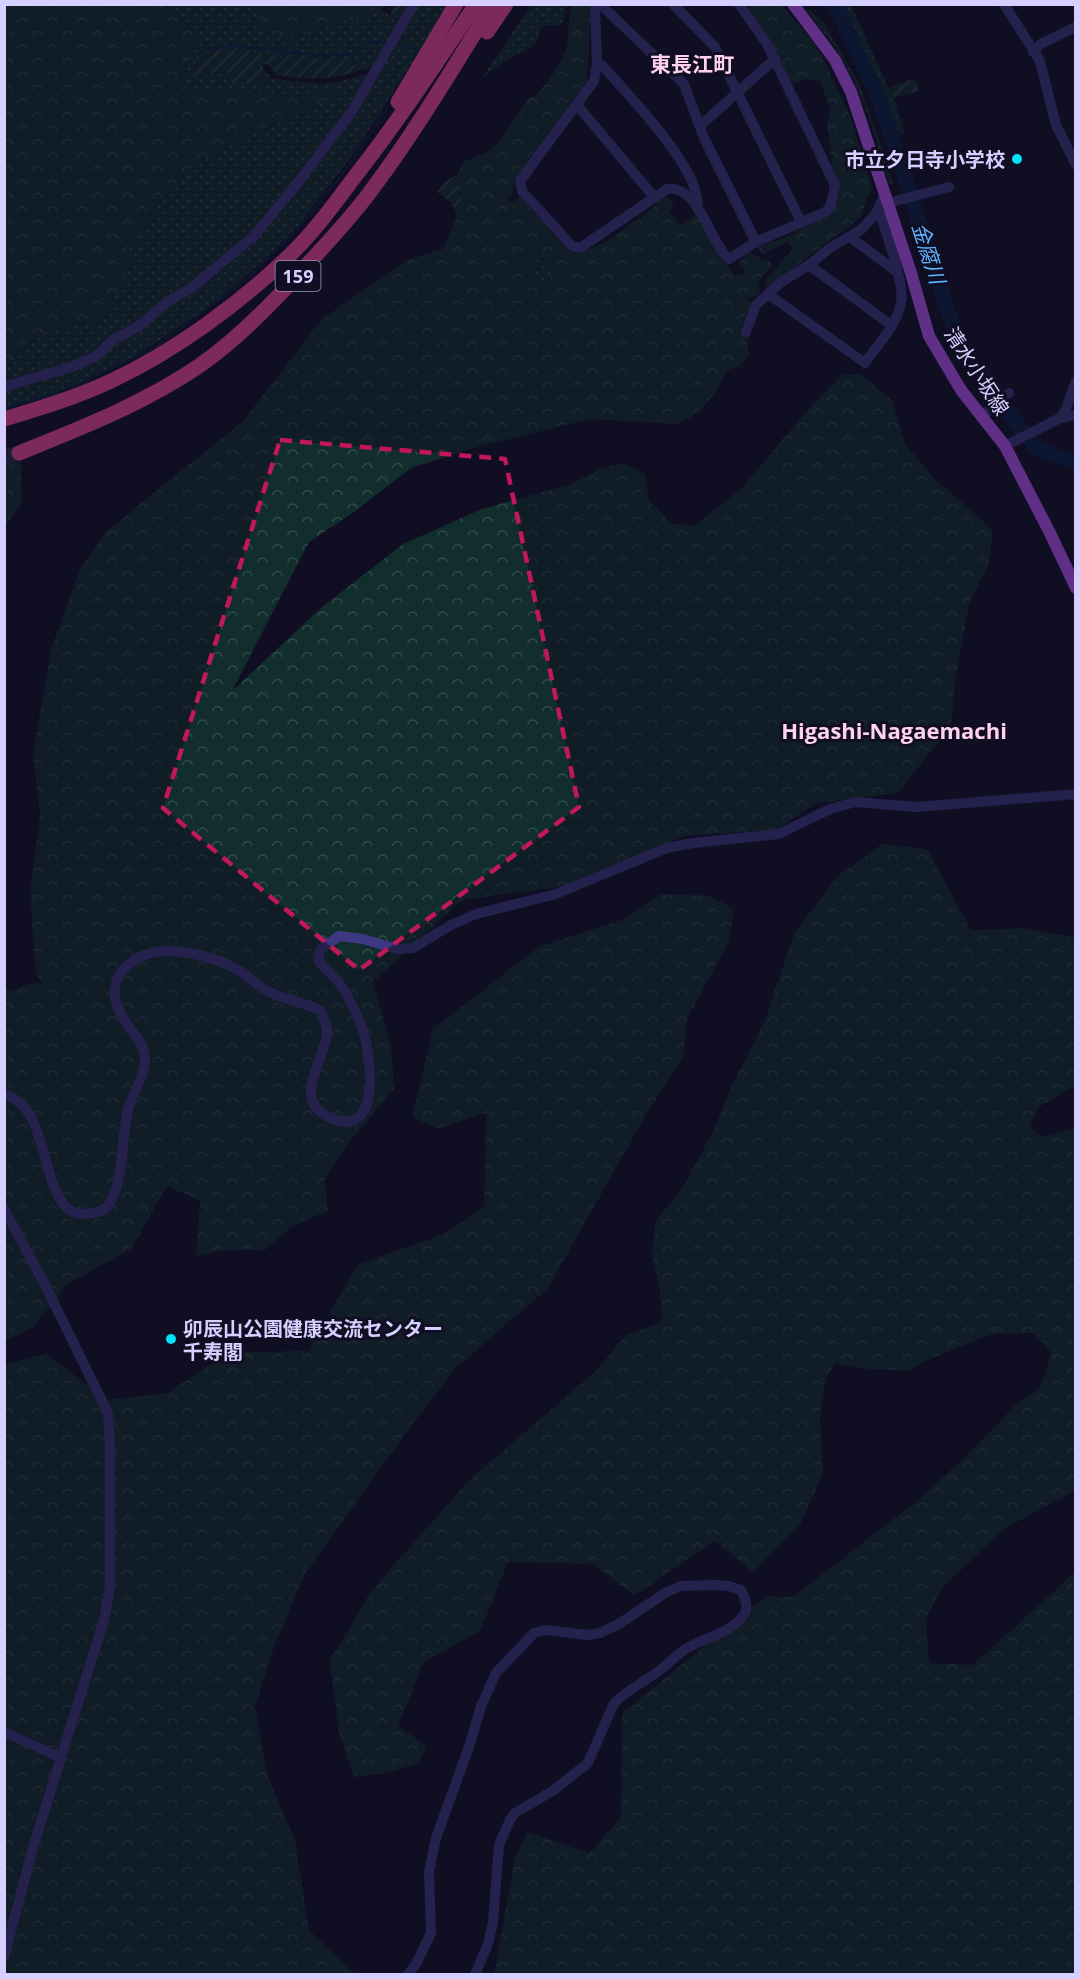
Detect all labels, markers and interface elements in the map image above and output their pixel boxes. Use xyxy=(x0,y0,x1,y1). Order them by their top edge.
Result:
district label: 東長江町 xyxy=(650,50,734,78)
place label: 市立夕日寺小学校 xyxy=(845,146,1005,173)
marker: 市立夕日寺小学校 xyxy=(1010,152,1024,166)
water label: 金腐川 xyxy=(906,219,953,289)
road number: 159 xyxy=(276,261,320,291)
street label: 清水小坂線 xyxy=(938,322,1016,420)
district label: Higashi-Nagaemachi xyxy=(781,715,1007,745)
place label: 卯辰山公園健康交流センター 千寿閣 xyxy=(183,1315,443,1365)
marker: 卯辰山公園健康交流センター 千寿閣 xyxy=(164,1332,178,1346)

